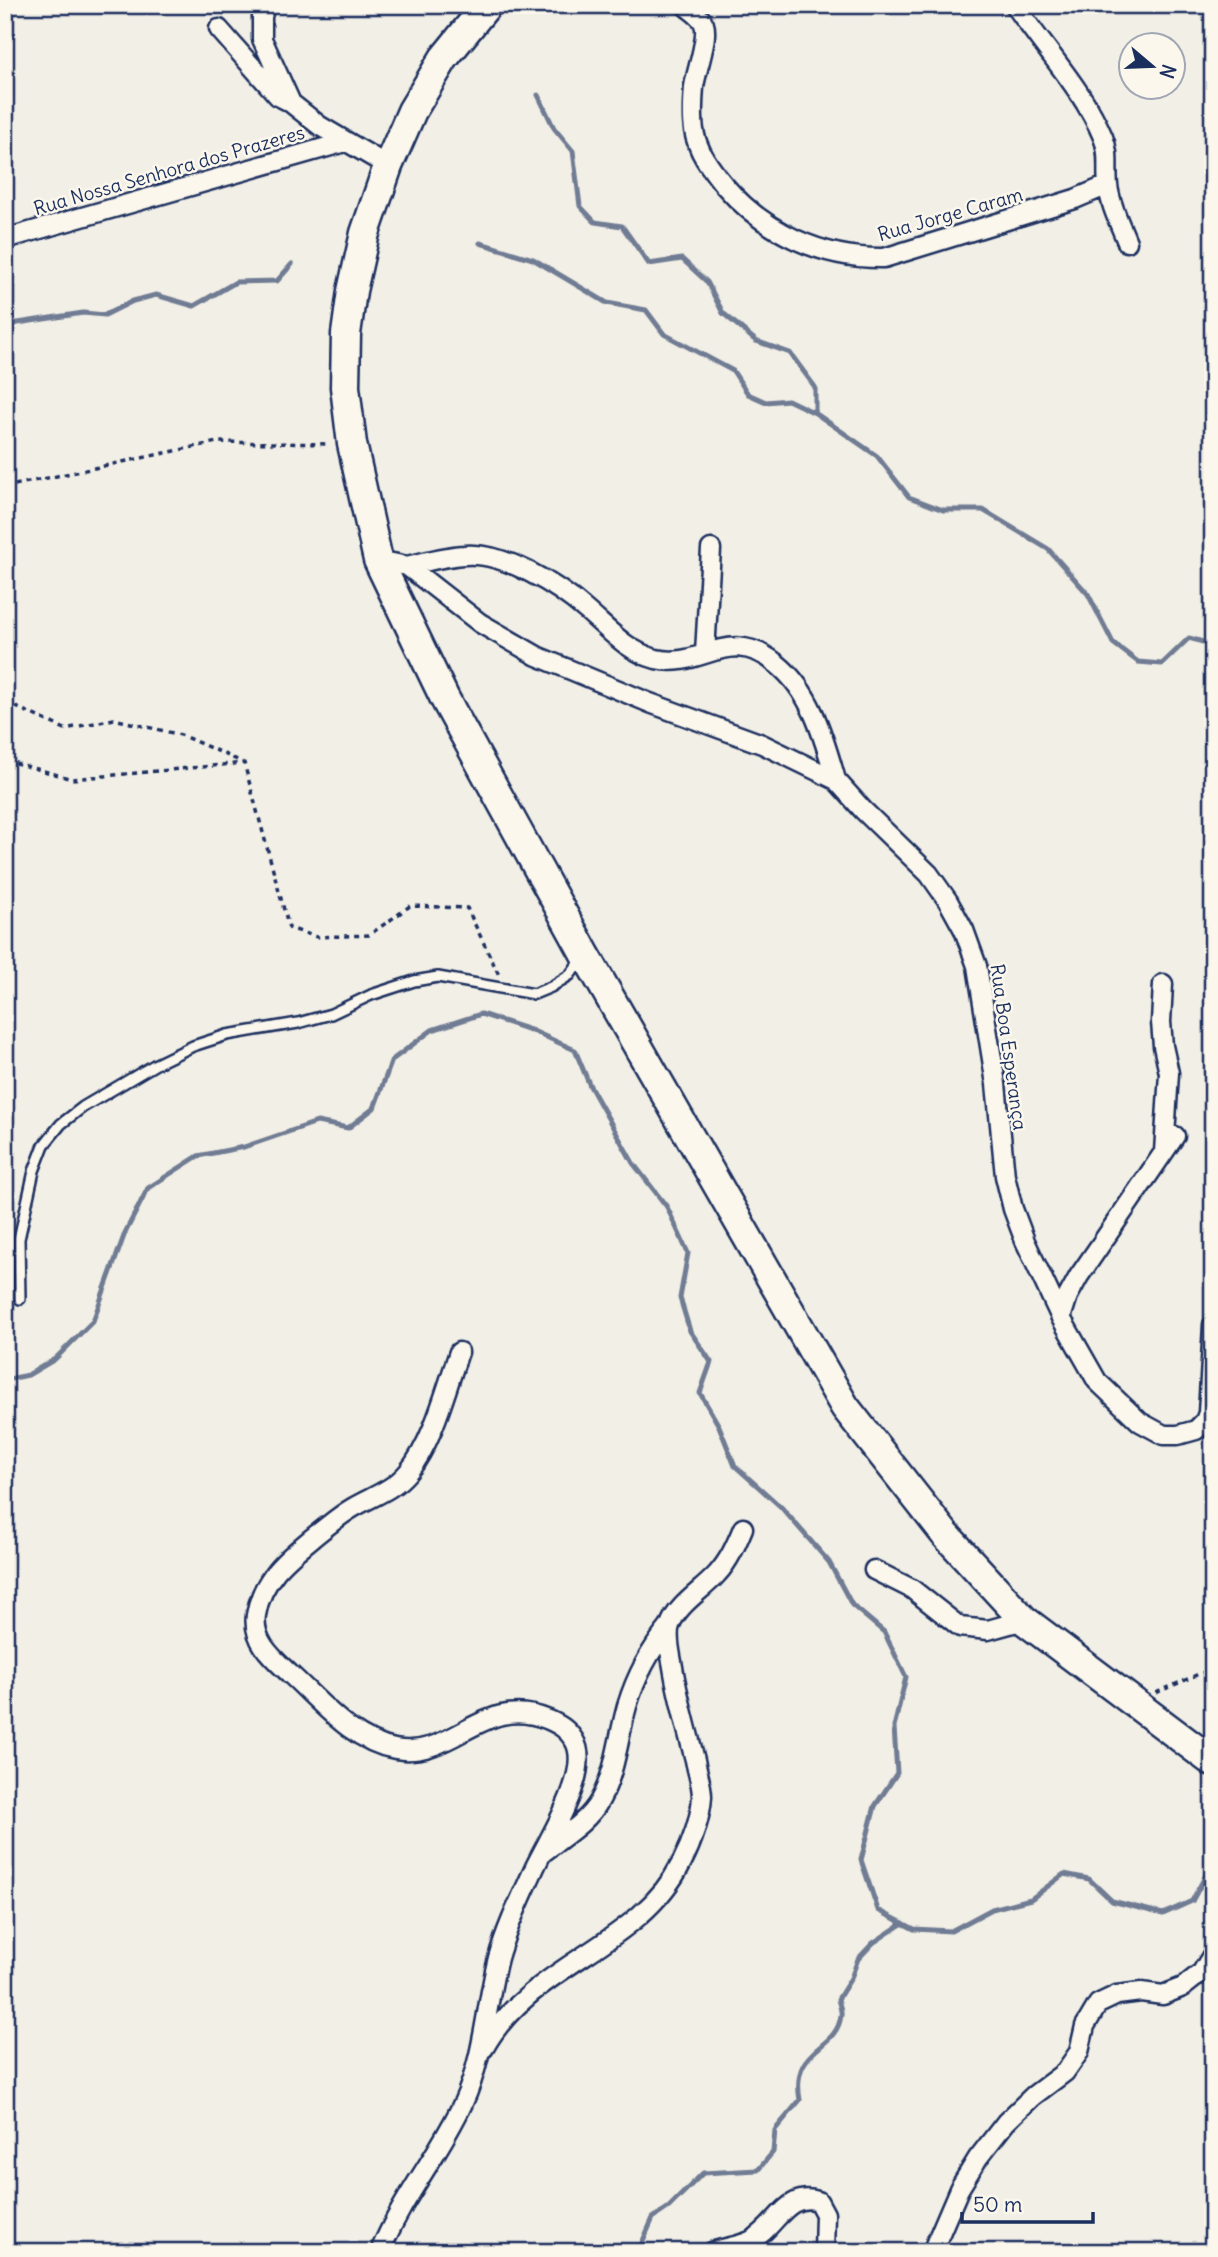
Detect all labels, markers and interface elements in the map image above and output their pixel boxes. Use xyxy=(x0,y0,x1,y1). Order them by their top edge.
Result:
north arrow xyxy=(1116,32,1186,102)
text: N xyxy=(1155,61,1182,82)
street label: Rua Nossa Senhora dos Prazeres xyxy=(31,120,307,220)
street label: Rua Jorge Caram xyxy=(875,182,1025,246)
street label: Rua Boa Esperança xyxy=(985,962,1033,1132)
scale bar xyxy=(962,2180,1094,2224)
text: 50 m xyxy=(973,2191,1022,2218)

